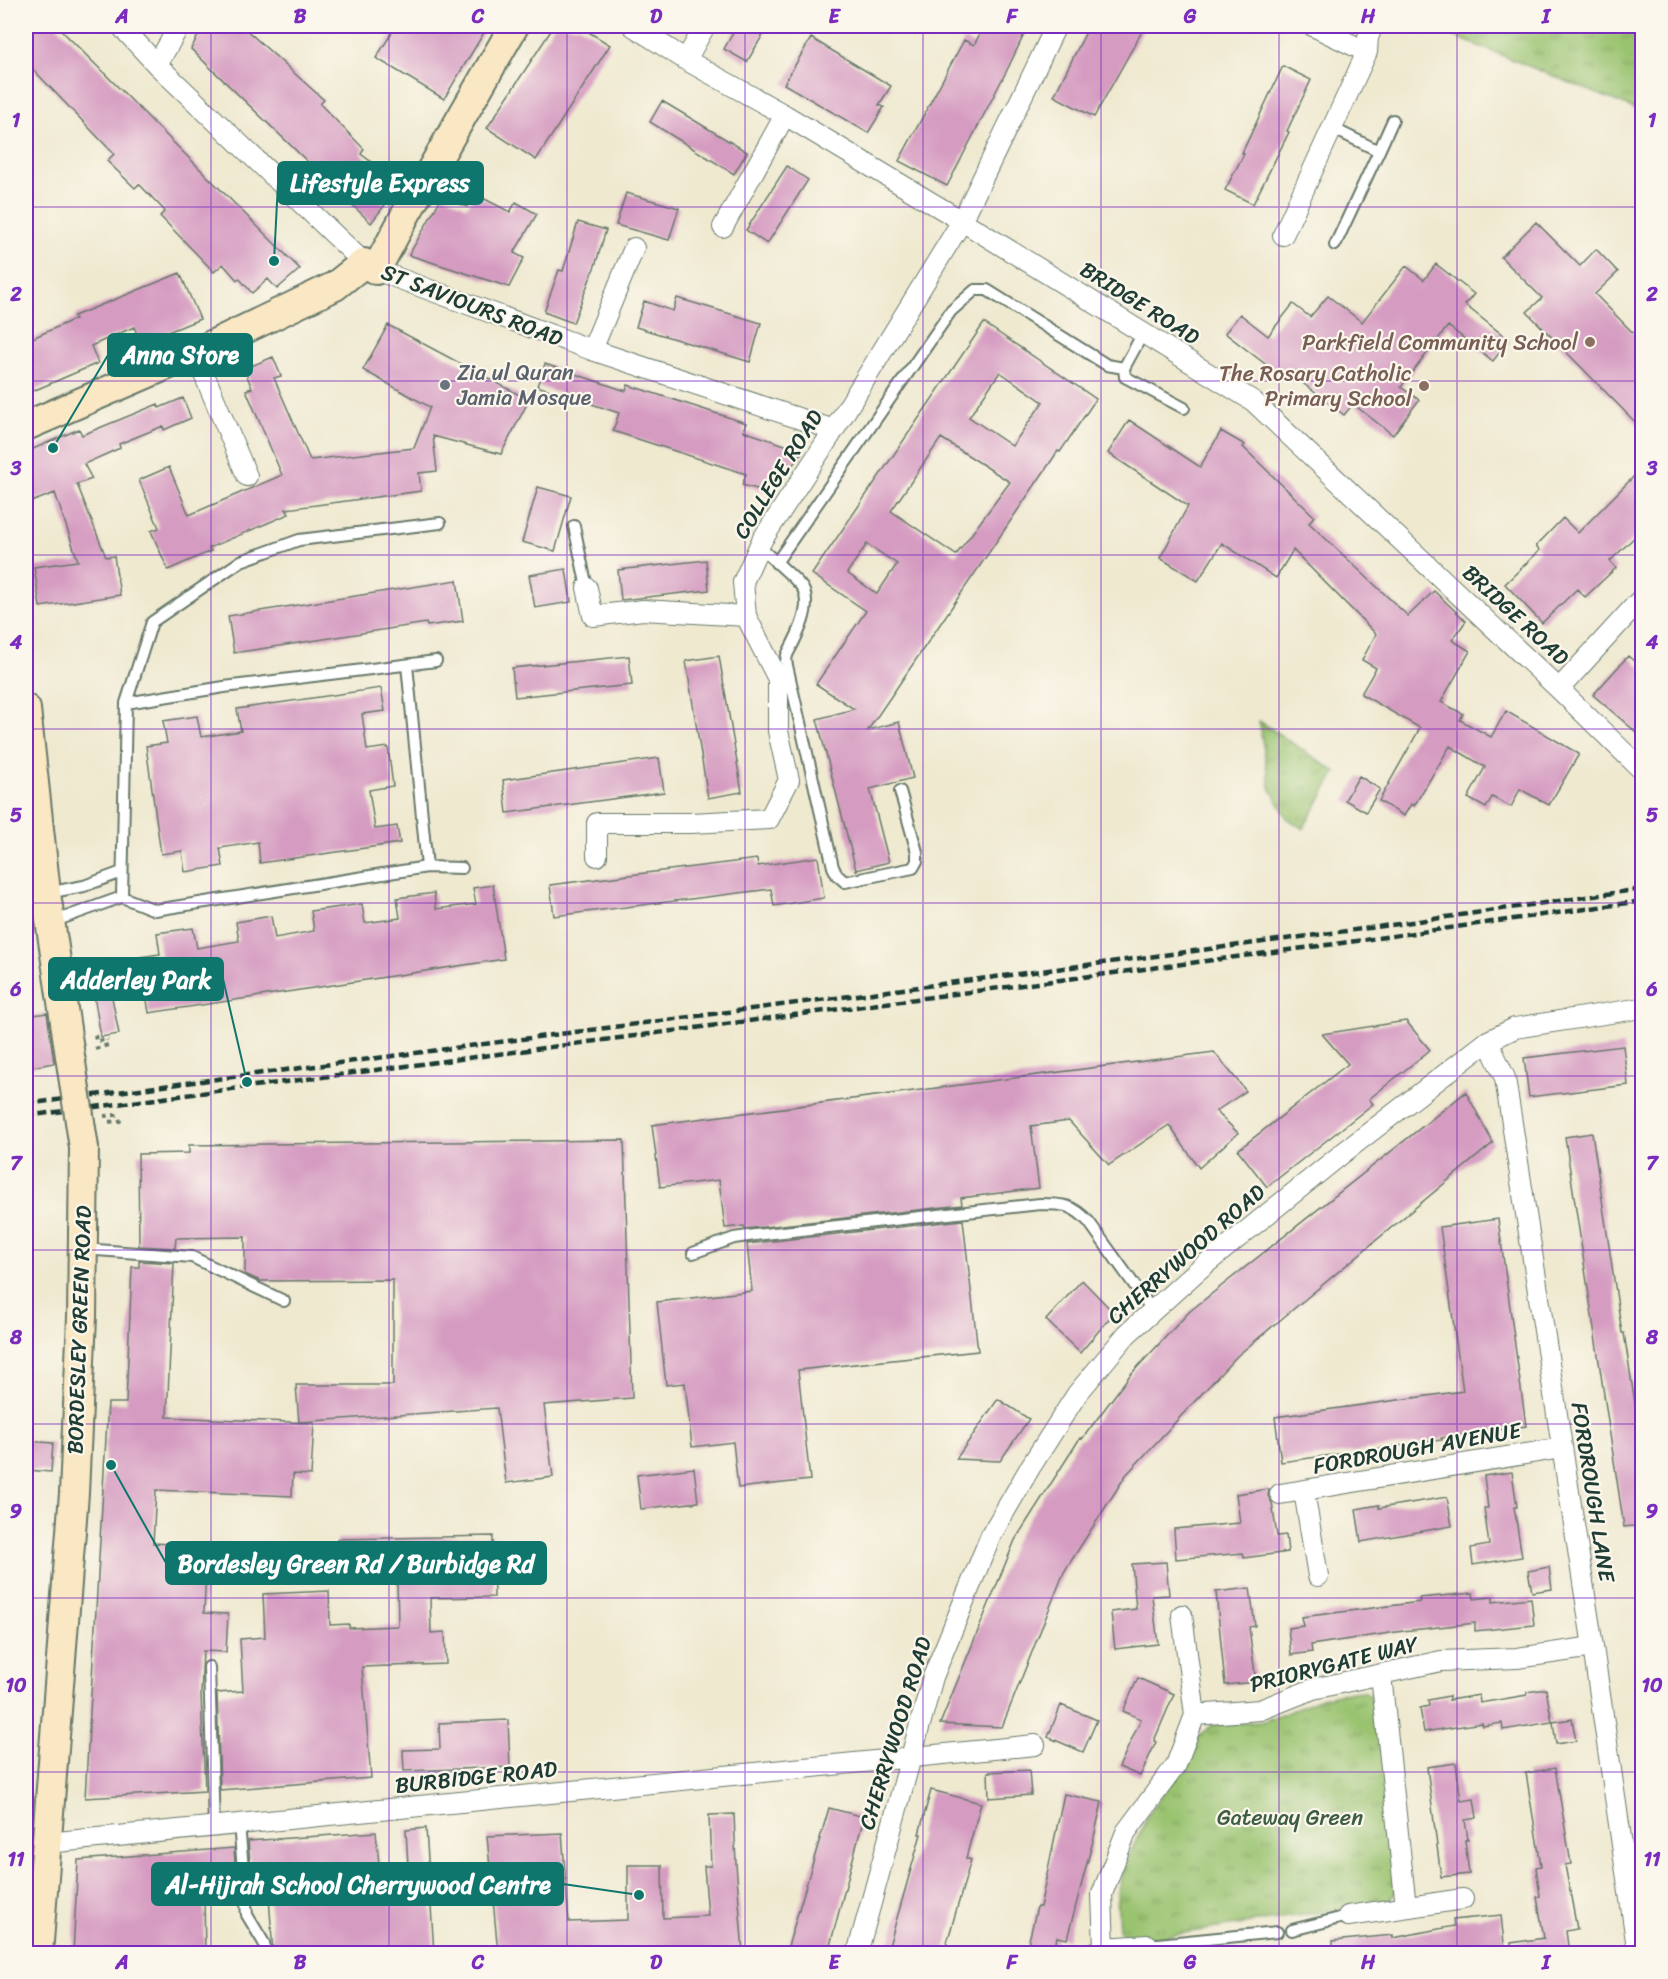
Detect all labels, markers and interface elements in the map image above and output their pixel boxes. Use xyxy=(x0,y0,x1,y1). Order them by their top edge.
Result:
text: A xyxy=(114,0,129,34)
text: B xyxy=(294,0,307,34)
text: C xyxy=(471,0,485,34)
text: D xyxy=(650,0,663,34)
text: E xyxy=(828,0,841,34)
text: F xyxy=(1006,0,1019,34)
text: G xyxy=(1183,0,1197,34)
text: H xyxy=(1360,0,1376,34)
text: I xyxy=(1541,0,1552,34)
text: 1 xyxy=(12,103,21,138)
text: 1 xyxy=(1648,103,1657,138)
callout: Lifestyle Express xyxy=(278,162,483,204)
text: Lifestyle Express xyxy=(290,162,471,204)
street label: BRIDGE ROAD xyxy=(1072,250,1208,356)
street label: ST SAVIOURS ROAD xyxy=(375,252,569,358)
text: 2 xyxy=(9,277,22,312)
text: 2 xyxy=(1645,277,1658,312)
place label: Parkfield Community School xyxy=(1302,323,1579,362)
callout: Anna Store xyxy=(108,334,252,376)
text: Anna Store xyxy=(120,334,240,376)
marker: Parkfield Community School xyxy=(1583,335,1597,349)
place label: Zia ul Quran Jamia Mosque xyxy=(456,353,592,417)
place label: The Rosary Catholic Primary School xyxy=(1219,354,1413,418)
marker: Zia ul Quran Jamia Mosque xyxy=(438,378,452,392)
marker: The Rosary Catholic Primary School xyxy=(1417,379,1431,393)
street label: COLLEGE ROAD xyxy=(722,401,834,547)
text: 3 xyxy=(10,451,22,486)
text: 3 xyxy=(1646,451,1658,486)
street label: BRIDGE ROAD xyxy=(1453,554,1579,676)
text: 4 xyxy=(9,625,23,660)
text: 4 xyxy=(1645,625,1659,660)
text: 5 xyxy=(10,798,22,833)
text: 5 xyxy=(1646,798,1658,833)
callout: Adderley Park xyxy=(49,958,223,1000)
text: Adderley Park xyxy=(60,959,212,1001)
text: 6 xyxy=(9,972,22,1007)
text: 6 xyxy=(1645,972,1658,1007)
text: 7 xyxy=(10,1146,23,1181)
text: 7 xyxy=(1646,1146,1659,1181)
street label: CHERRYWOOD ROAD xyxy=(1098,1174,1274,1334)
street label: BORDESLEY GREEN ROAD xyxy=(55,1205,103,1455)
text: 8 xyxy=(9,1320,23,1355)
text: 8 xyxy=(1645,1320,1659,1355)
street label: FORDROUGH LANE xyxy=(1560,1399,1627,1586)
street label: FORDROUGH AVENUE xyxy=(1310,1410,1526,1485)
text: 9 xyxy=(10,1494,22,1529)
text: 9 xyxy=(1646,1494,1658,1529)
callout: Bordesley Green Rd / Burbidge Rd xyxy=(166,1542,546,1584)
text: Bordesley Green Rd / Burbidge Rd xyxy=(178,1543,537,1585)
street label: PRIORYGATE WAY xyxy=(1246,1624,1423,1704)
street label: CHERRYWOOD ROAD xyxy=(847,1632,943,1834)
text: 10 xyxy=(5,1668,27,1703)
text: 10 xyxy=(1641,1668,1663,1703)
street label: BURBIDGE ROAD xyxy=(393,1749,560,1805)
park label: Gateway Green xyxy=(1217,1798,1363,1837)
text: 11 xyxy=(7,1842,25,1877)
text: 11 xyxy=(1643,1842,1661,1877)
callout: Al-Hijrah School Cherrywood Centre xyxy=(152,1863,563,1905)
text: Al-Hijrah School Cherrywood Centre xyxy=(164,1864,551,1906)
text: A xyxy=(114,1945,129,1979)
text: B xyxy=(294,1945,307,1979)
text: C xyxy=(471,1945,485,1979)
text: D xyxy=(650,1945,663,1979)
text: E xyxy=(828,1945,841,1979)
text: F xyxy=(1006,1945,1019,1979)
text: G xyxy=(1183,1945,1197,1979)
text: H xyxy=(1360,1945,1376,1979)
text: I xyxy=(1541,1945,1552,1979)

